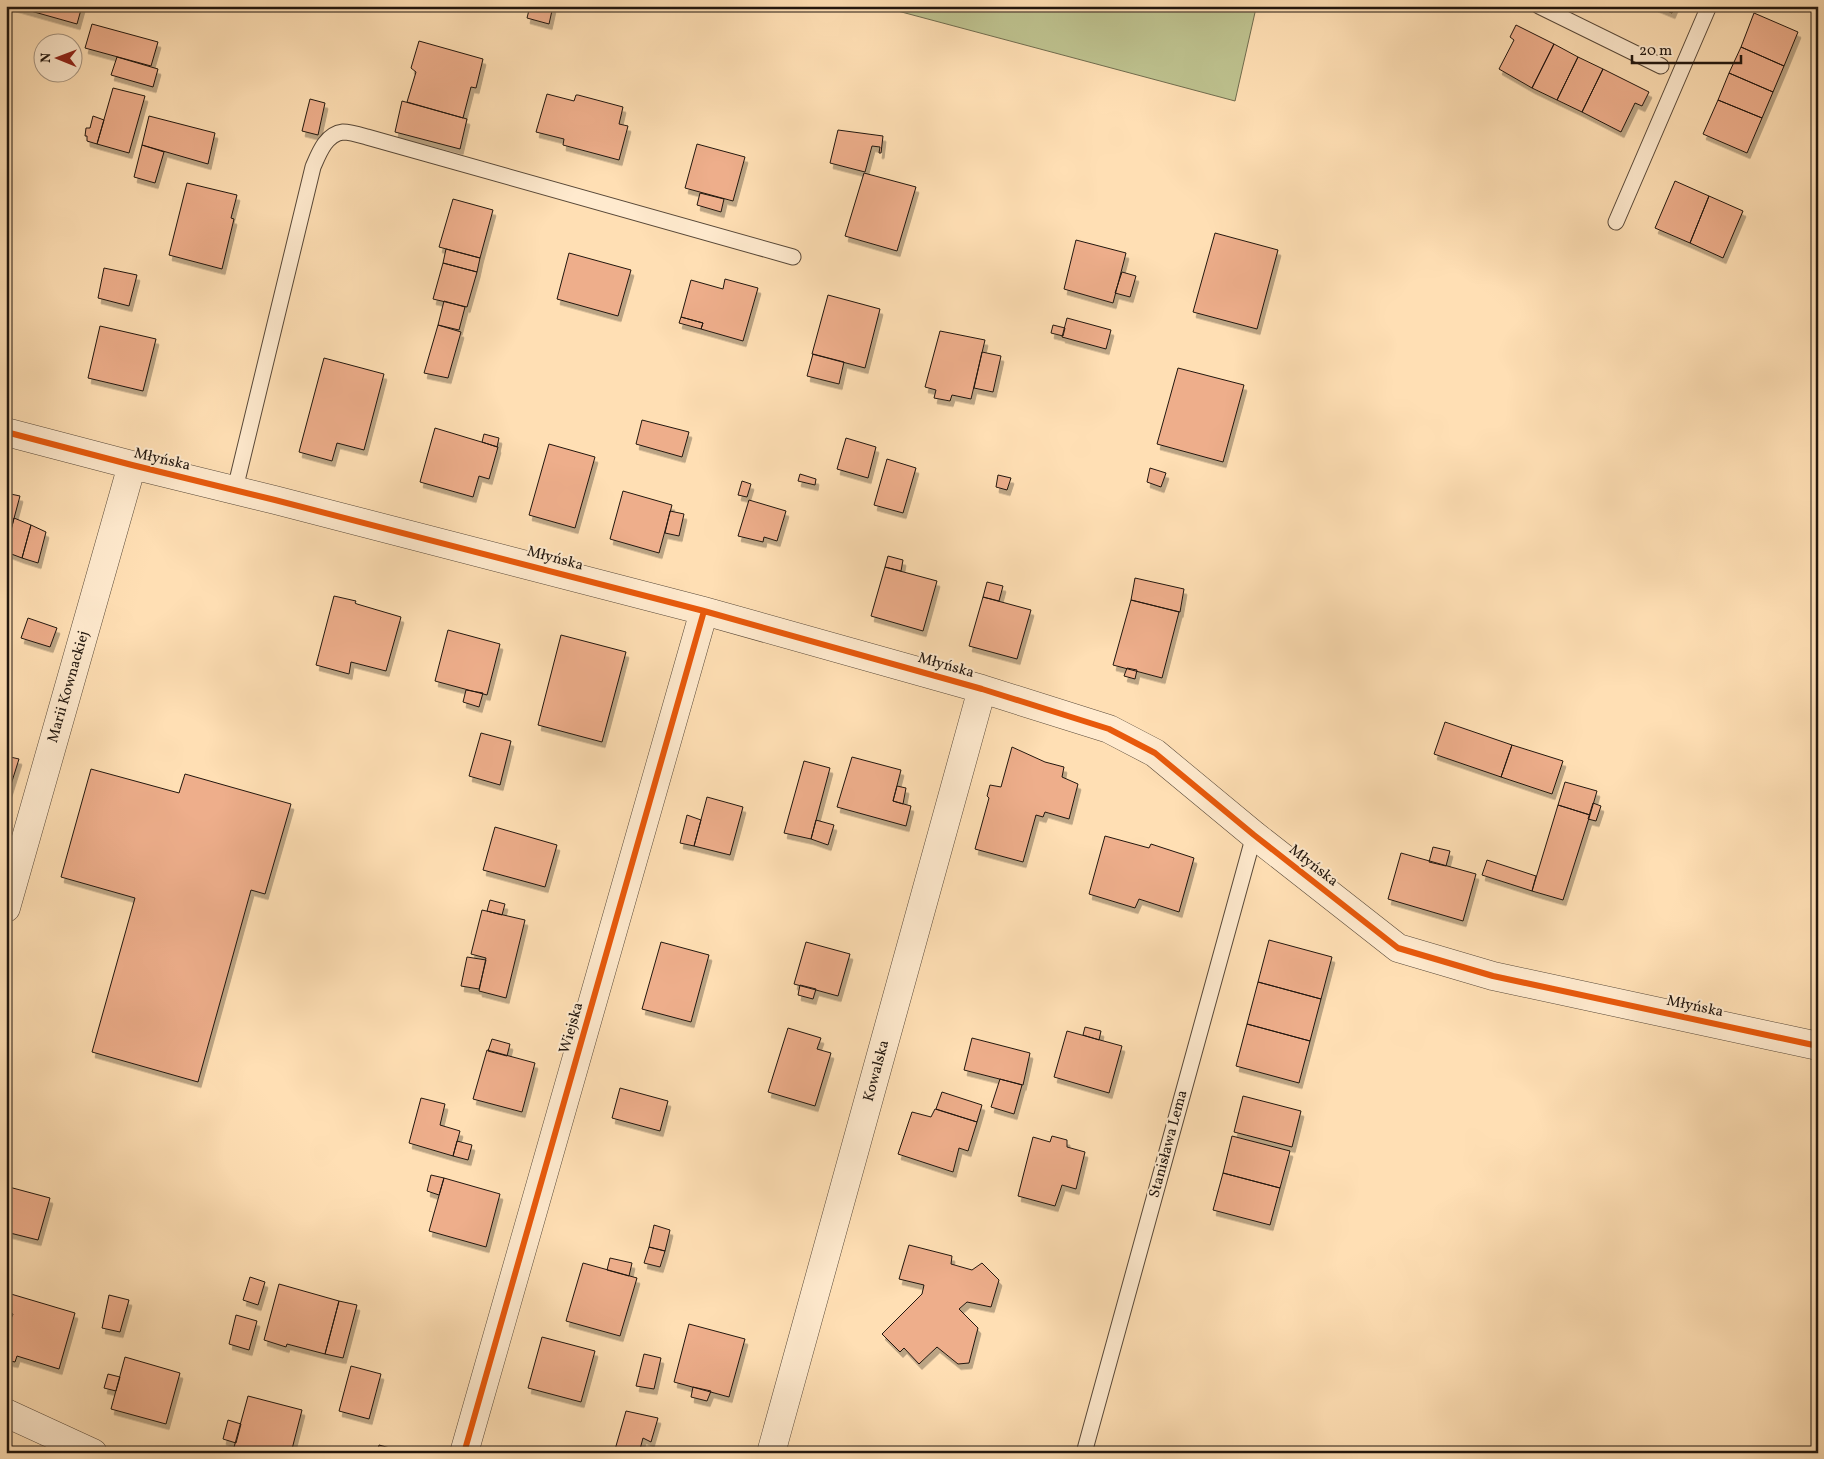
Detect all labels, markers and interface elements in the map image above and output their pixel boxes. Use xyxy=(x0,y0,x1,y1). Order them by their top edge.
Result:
north arrow xyxy=(32,32,82,82)
scale bar xyxy=(1632,32,1740,64)
text: 20 m xyxy=(1639,41,1672,62)
text: N xyxy=(37,53,56,63)
street label: Młyńska xyxy=(132,443,192,477)
street label: Młyńska xyxy=(524,541,586,577)
street label: Marii Kownackiej xyxy=(43,629,95,745)
street label: Młyńska xyxy=(915,648,977,684)
street label: Młyńska xyxy=(1284,840,1342,892)
street label: Młyńska xyxy=(1665,991,1725,1023)
street label: Wiejska xyxy=(555,1000,589,1056)
street label: Kowalska xyxy=(859,1038,895,1104)
street label: Stanisława Lema xyxy=(1145,1088,1193,1200)

